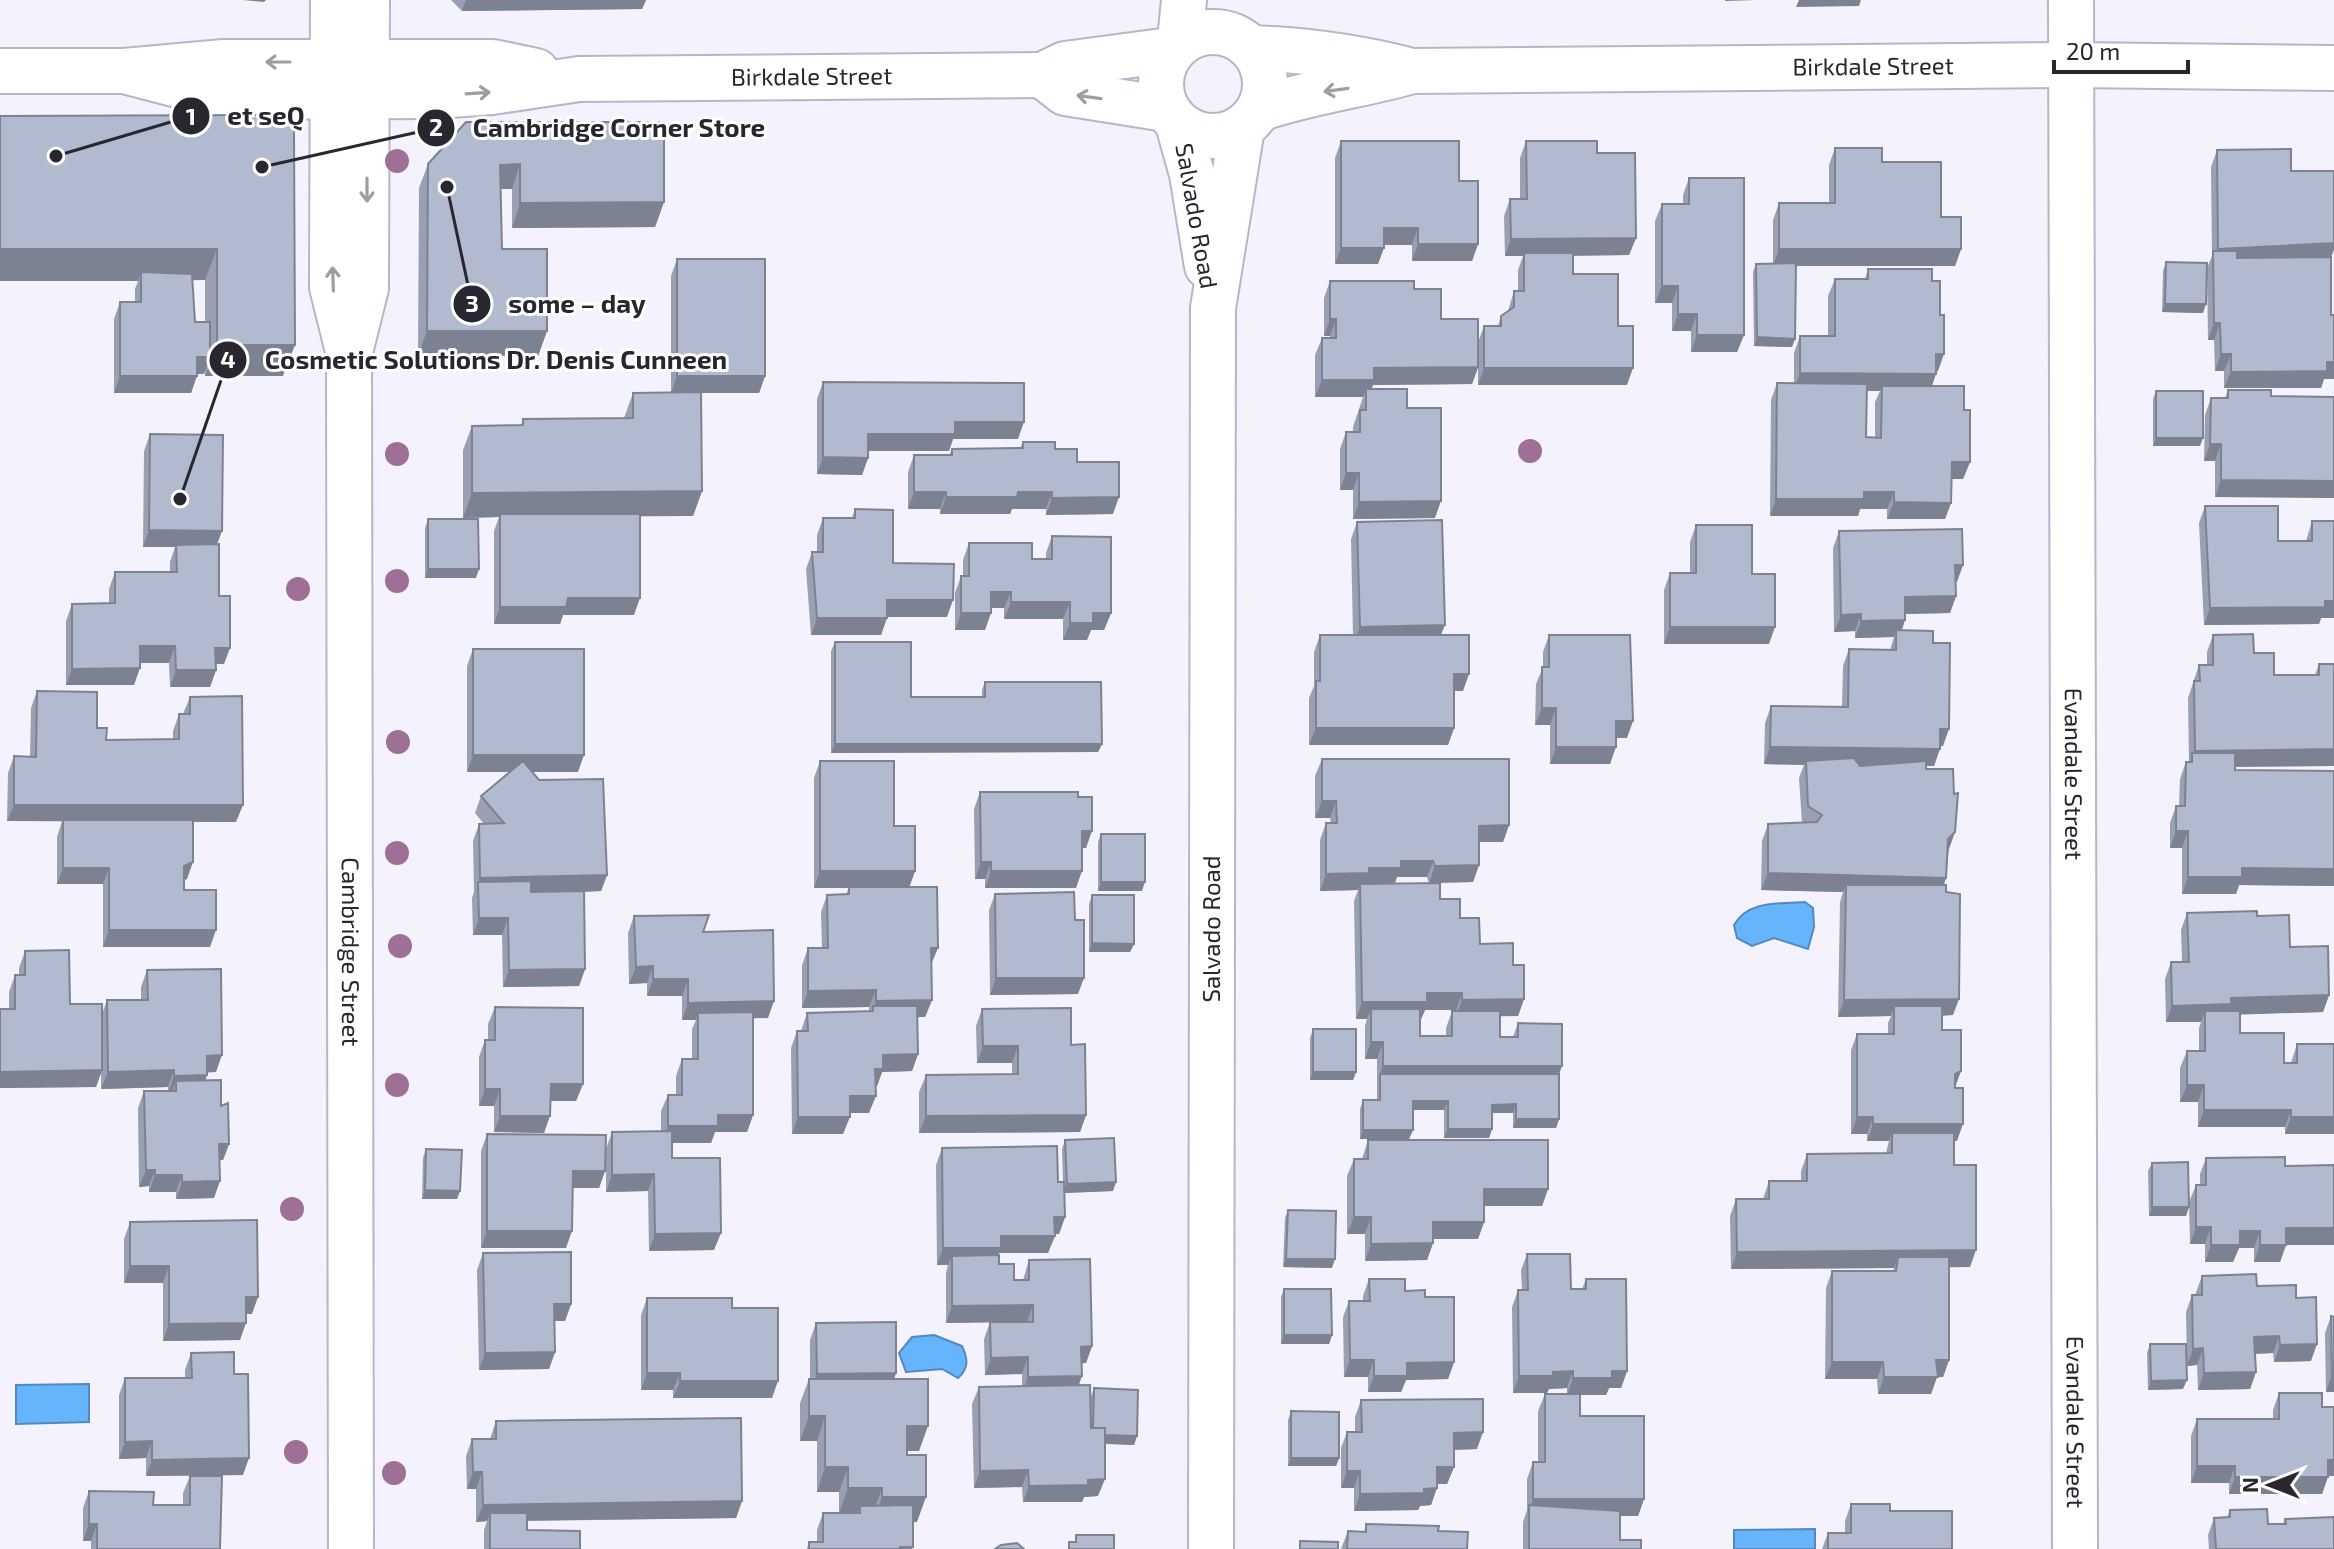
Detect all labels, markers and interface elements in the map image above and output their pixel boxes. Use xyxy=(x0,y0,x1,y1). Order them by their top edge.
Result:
scale bar xyxy=(2054,24,2188,74)
text: 20 m xyxy=(2066,36,2120,65)
street label: Birkdale Street xyxy=(1792,50,1954,81)
one-way arrow xyxy=(265,54,292,70)
street label: Birkdale Street xyxy=(731,60,892,91)
one-way arrow xyxy=(1323,82,1350,97)
one-way arrow xyxy=(464,85,491,100)
one-way arrow xyxy=(1077,89,1102,104)
callout: et seQ xyxy=(171,91,320,141)
text: et seQ xyxy=(227,99,305,131)
text: 1 xyxy=(186,101,196,130)
callout: Cambridge Corner Store xyxy=(416,103,781,153)
text: Cambridge Corner Store xyxy=(473,111,765,142)
text: 2 xyxy=(429,112,443,141)
street label: Salvado Road xyxy=(1170,141,1225,291)
one-way arrow xyxy=(359,176,375,203)
one-way arrow xyxy=(325,266,340,293)
callout: some – day xyxy=(452,279,662,329)
text: some – day xyxy=(508,287,646,319)
text: 3 xyxy=(465,288,479,317)
callout: Cosmetic Solutions Dr. Denis Cunneen xyxy=(208,335,743,385)
text: Cosmetic Solutions Dr. Denis Cunneen xyxy=(265,343,727,374)
text: 4 xyxy=(220,344,236,373)
street label: Evandale Street xyxy=(2060,688,2089,860)
street label: Salvado Road xyxy=(1196,855,1225,1003)
street label: Cambridge Street xyxy=(337,857,366,1047)
street label: Evandale Street xyxy=(2061,1336,2091,1508)
north arrow xyxy=(2230,1445,2310,1525)
text: N xyxy=(2236,1477,2262,1493)

